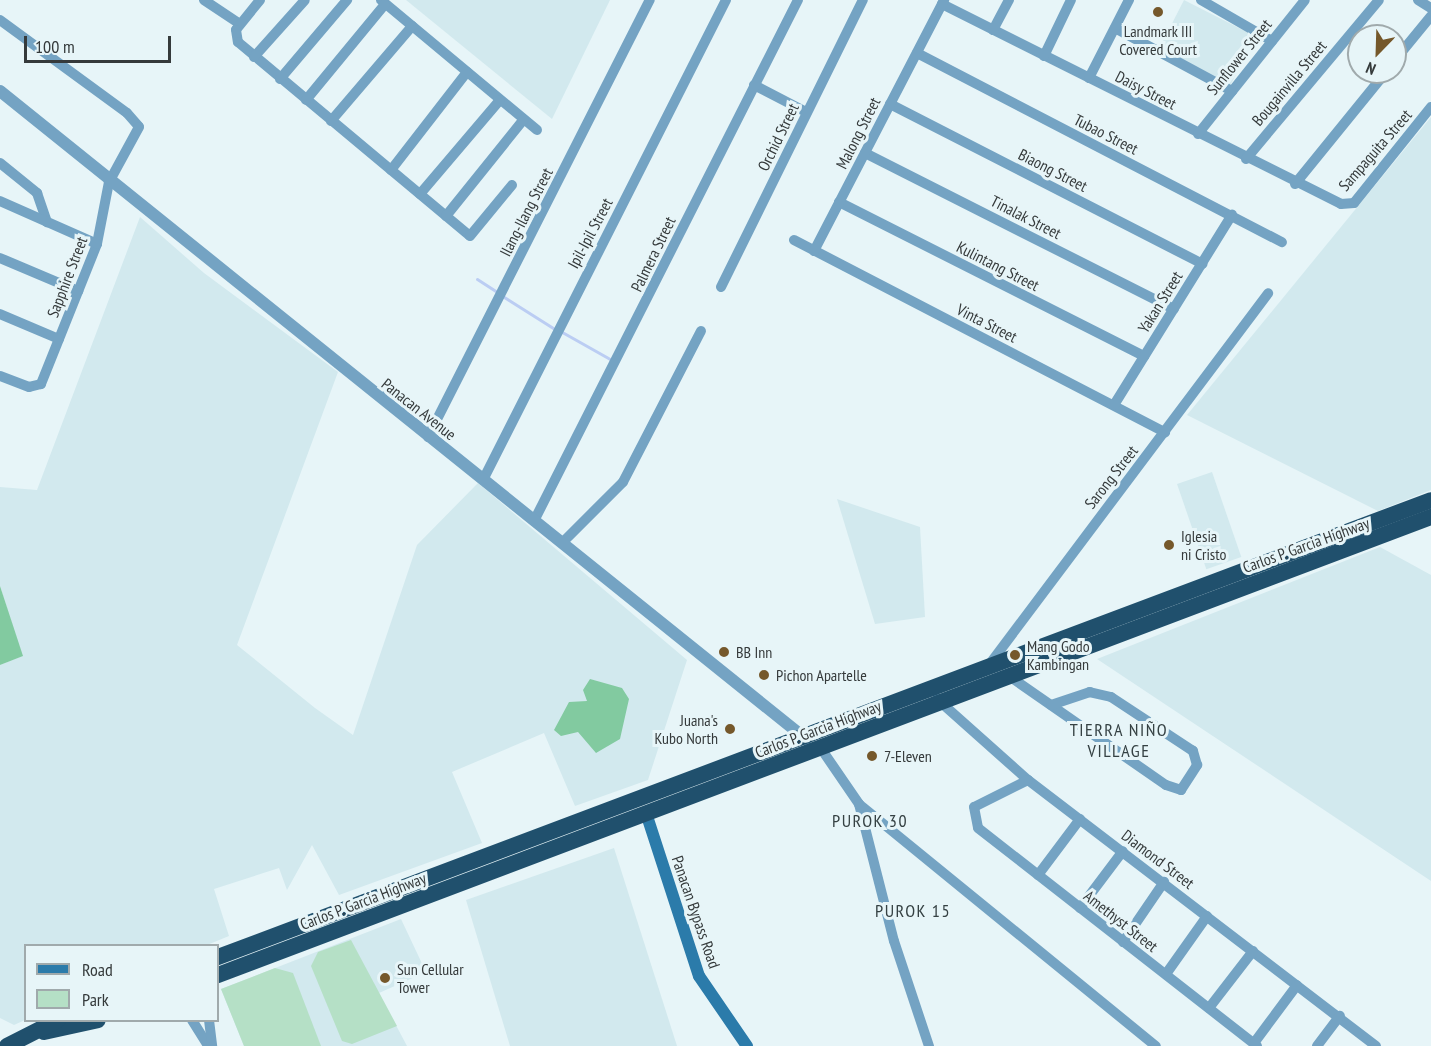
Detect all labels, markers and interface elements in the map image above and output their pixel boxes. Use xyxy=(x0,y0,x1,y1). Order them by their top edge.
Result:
marker: Landmark III Covered Court xyxy=(1151,5,1165,19)
street label: Sunflower Street xyxy=(1203,15,1275,99)
place label: Landmark III Covered Court xyxy=(1119,21,1197,59)
scale bar xyxy=(27,24,174,62)
north arrow xyxy=(1347,24,1407,84)
text: 100 m xyxy=(35,35,75,58)
street label: Bougainvilla Street xyxy=(1248,37,1330,129)
text: N xyxy=(1363,58,1379,80)
street label: Daisy Street xyxy=(1112,66,1180,114)
street label: Malong Street xyxy=(832,94,884,172)
street label: Orchid Street xyxy=(753,100,803,174)
street label: Sampaguita Street xyxy=(1334,105,1416,195)
street label: Tubao Street xyxy=(1071,110,1141,158)
street label: Biaong Street xyxy=(1015,144,1091,196)
street label: Ilang-Ilang Street xyxy=(495,165,557,259)
street label: Tinalak Street xyxy=(987,191,1065,243)
street label: Ipil-Ipil Street xyxy=(563,195,617,271)
street label: Palmera Street xyxy=(627,213,679,295)
street label: Sapphire Street xyxy=(43,234,91,320)
street label: Kulintang Street xyxy=(954,237,1042,295)
street label: Yakan Street xyxy=(1134,268,1186,336)
street label: Vinta Street xyxy=(954,300,1020,346)
street label: Panacan Avenue xyxy=(378,374,460,444)
street label: Sarong Street xyxy=(1080,442,1142,512)
street label: Carlos P. Garcia Highway xyxy=(1239,513,1373,577)
place label: Iglesia ni Cristo xyxy=(1181,526,1226,564)
marker: Iglesia ni Cristo xyxy=(1162,538,1176,552)
place label: Mang Godo Kambingan xyxy=(1027,636,1090,674)
place label: BB Inn xyxy=(736,642,772,662)
marker: BB Inn xyxy=(717,645,731,659)
marker: Mang Godo Kambingan xyxy=(1008,648,1022,662)
place label: Pichon Apartelle xyxy=(776,665,867,685)
marker: Pichon Apartelle xyxy=(757,668,771,682)
street label: Carlos P. Garcia Highway xyxy=(752,696,884,762)
place label: Juana's Kubo North xyxy=(655,710,718,748)
district label: TIERRA NIÑO VILLAGE xyxy=(1069,720,1169,762)
marker: Juana's Kubo North xyxy=(723,722,737,736)
place label: 7-Eleven xyxy=(884,746,932,766)
marker: 7-Eleven xyxy=(865,749,879,763)
district label: PUROK 30 xyxy=(832,810,908,832)
street label: Diamond Street xyxy=(1118,825,1198,893)
street label: Panacan Bypass Road xyxy=(668,853,724,971)
street label: Carlos P. Garcia Highway xyxy=(297,868,429,934)
street label: Amethyst Street xyxy=(1080,886,1162,956)
district label: PUROK 15 xyxy=(875,900,951,922)
legend xyxy=(24,944,219,1022)
text: Road xyxy=(82,958,113,981)
place label: Sun Cellular Tower xyxy=(397,959,464,997)
marker: Sun Cellular Tower xyxy=(378,971,392,985)
text: Park xyxy=(82,988,109,1011)

